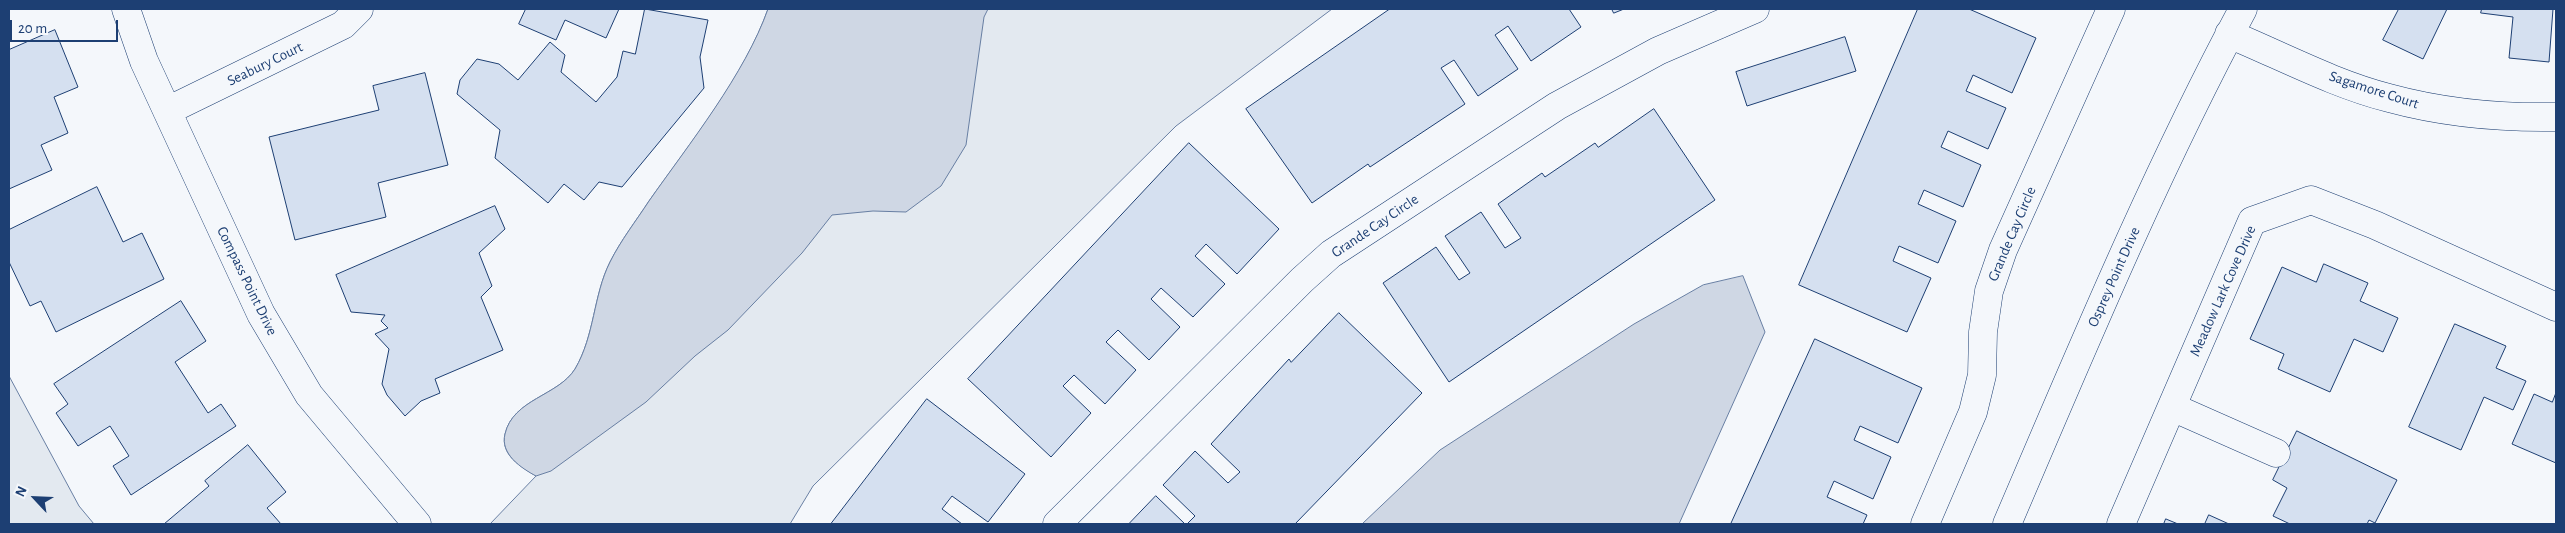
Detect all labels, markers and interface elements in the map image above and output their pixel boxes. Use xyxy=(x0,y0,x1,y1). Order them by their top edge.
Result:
scale bar xyxy=(12,10,120,42)
text: 20 m xyxy=(18,21,47,36)
street label: Seabury Court xyxy=(224,38,306,90)
street label: Sagamore Court xyxy=(2327,67,2421,113)
street label: Grande Cay Circle xyxy=(1984,184,2040,284)
street label: Grande Cay Circle xyxy=(1328,190,1422,262)
street label: Compass Point Drive xyxy=(213,223,281,339)
street label: Meadow Lark Cove Drive xyxy=(2186,223,2260,359)
street label: Osprey Point Drive xyxy=(2084,224,2144,330)
north arrow xyxy=(10,473,60,523)
text: N xyxy=(13,484,30,499)

